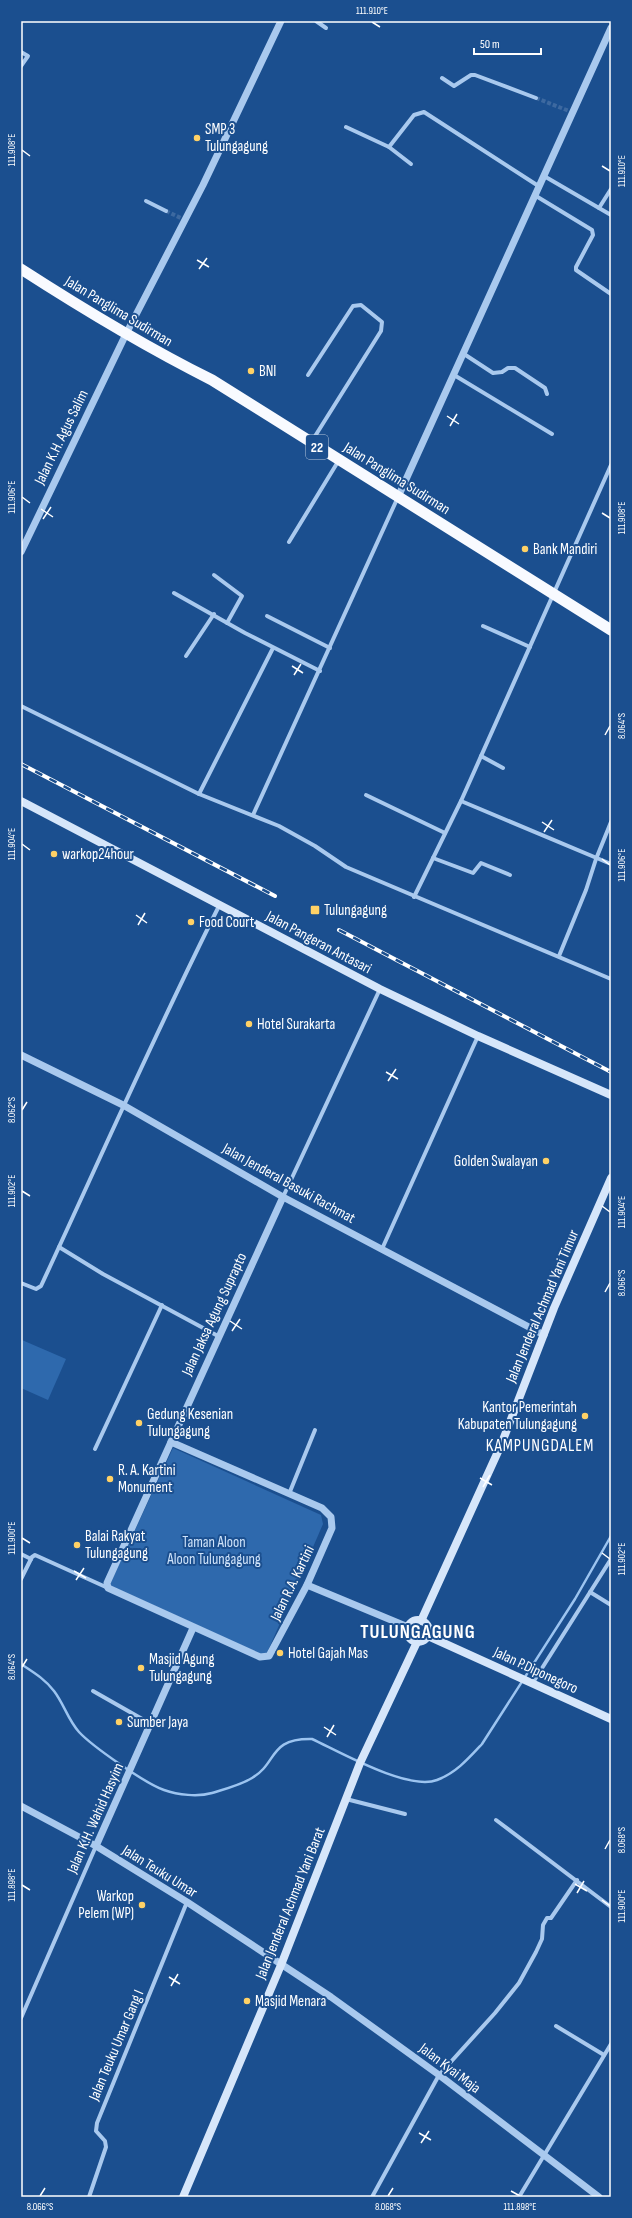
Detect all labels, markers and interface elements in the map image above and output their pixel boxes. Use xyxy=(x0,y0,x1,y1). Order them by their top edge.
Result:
text: 111.910°E xyxy=(356,5,388,17)
scale bar xyxy=(474,30,541,56)
text: 50 m xyxy=(480,37,500,52)
place label: SMP 3 Tulungagung xyxy=(205,120,268,156)
marker: SMP 3 Tulungagung xyxy=(192,133,202,143)
text: 111.908°E xyxy=(6,134,18,166)
text: 111.910°E xyxy=(616,155,628,187)
street label: Jalan Panglima Sudirman xyxy=(61,271,176,351)
place label: BNI xyxy=(259,362,276,381)
marker: BNI xyxy=(246,366,256,376)
street label: Jalan K.H. Agus Salim xyxy=(30,387,93,489)
road number: 22 xyxy=(306,435,328,459)
street label: Jalan Panglima Sudirman xyxy=(339,437,454,519)
text: 111.906°E xyxy=(6,481,18,513)
text: 111.908°E xyxy=(616,502,628,534)
place label: Bank Mandiri xyxy=(533,540,597,559)
marker: Bank Mandiri xyxy=(520,544,530,554)
text: 8.064°S xyxy=(616,713,628,739)
text: 111.904°E xyxy=(6,828,18,860)
place label: warkop24hour xyxy=(62,845,135,864)
marker: warkop24hour xyxy=(49,849,59,859)
text: 111.906°E xyxy=(616,849,628,881)
place label: Tulungagung xyxy=(324,901,387,920)
marker: Tulungagung xyxy=(309,904,321,916)
street label: Jalan Pangeran Antasari xyxy=(262,906,375,978)
place label: Food Court xyxy=(199,913,255,932)
marker: Food Court xyxy=(186,917,196,927)
place label: Hotel Surakarta xyxy=(257,1015,336,1034)
marker: Hotel Surakarta xyxy=(244,1019,254,1029)
text: 8.062°S xyxy=(6,1097,18,1123)
street label: Jalan Jenderal Basuki Rachmat xyxy=(218,1139,359,1228)
place label: Golden Swalayan xyxy=(454,1152,538,1171)
marker: Golden Swalayan xyxy=(541,1156,551,1166)
text: 111.902°E xyxy=(6,1175,18,1207)
text: 111.904°E xyxy=(616,1196,628,1228)
street label: Jalan Jenderal Achmad Yani Timur xyxy=(501,1226,584,1386)
street label: Jalan Jaksa Agung Suprapto xyxy=(177,1250,251,1380)
text: 8.066°S xyxy=(616,1270,628,1296)
place label: Kantor Pemerintah Kabupaten Tulungagung xyxy=(458,1398,577,1434)
place label: Gedung Kesenian Tulungagung xyxy=(147,1405,233,1441)
marker: Kantor Pemerintah Kabupaten Tulungagung xyxy=(580,1411,590,1421)
marker: Gedung Kesenian Tulungagung xyxy=(134,1418,144,1428)
district label: KAMPUNGDALEM xyxy=(486,1436,594,1456)
place label: R. A. Kartini Monument xyxy=(118,1461,176,1497)
marker: R. A. Kartini Monument xyxy=(105,1474,115,1484)
text: 111.900°E xyxy=(6,1522,18,1554)
place label: Balai Rakyat Tulungagung xyxy=(85,1527,148,1563)
park label: Taman Aloon Aloon Tulungagung xyxy=(166,1533,261,1569)
marker: Balai Rakyat Tulungagung xyxy=(72,1540,82,1550)
street label: Jalan R.A. Kartini xyxy=(266,1542,319,1625)
text: 111.902°E xyxy=(616,1543,628,1575)
district label: TULUNGAGUNG xyxy=(360,1621,476,1644)
street label: Jalan P.Diponegoro xyxy=(490,1642,581,1698)
place label: Hotel Gajah Mas xyxy=(288,1644,368,1663)
marker: Hotel Gajah Mas xyxy=(275,1648,285,1658)
place label: Masjid Agung Tulungagung xyxy=(149,1650,214,1686)
text: 8.064°S xyxy=(6,1654,18,1680)
marker: Masjid Agung Tulungagung xyxy=(136,1663,146,1673)
place label: Sumber Jaya xyxy=(127,1713,189,1732)
marker: Sumber Jaya xyxy=(114,1717,124,1727)
street label: Jalan K.H. Wahid Hasyim xyxy=(62,1760,128,1877)
street label: Jalan Jenderal Achmad Yani Barat xyxy=(251,1824,330,1983)
text: 8.068°S xyxy=(616,1827,628,1853)
street label: Jalan Teuku Umar xyxy=(118,1840,201,1902)
text: 111.898°E xyxy=(6,1869,18,1901)
place label: Warkop Pelem (WP) xyxy=(78,1887,134,1923)
text: 111.900°E xyxy=(616,1890,628,1922)
marker: Warkop Pelem (WP) xyxy=(137,1900,147,1910)
street label: Jalan Teuku Umar Gang I xyxy=(84,1987,148,2104)
place label: Masjid Menara xyxy=(255,1992,326,2011)
marker: Masjid Menara xyxy=(242,1996,252,2006)
street label: Jalan Kyai Maja xyxy=(414,2038,484,2098)
text: 8.066°S xyxy=(27,2201,53,2213)
text: 8.068°S xyxy=(375,2201,401,2213)
text: 111.898°E xyxy=(504,2201,536,2213)

